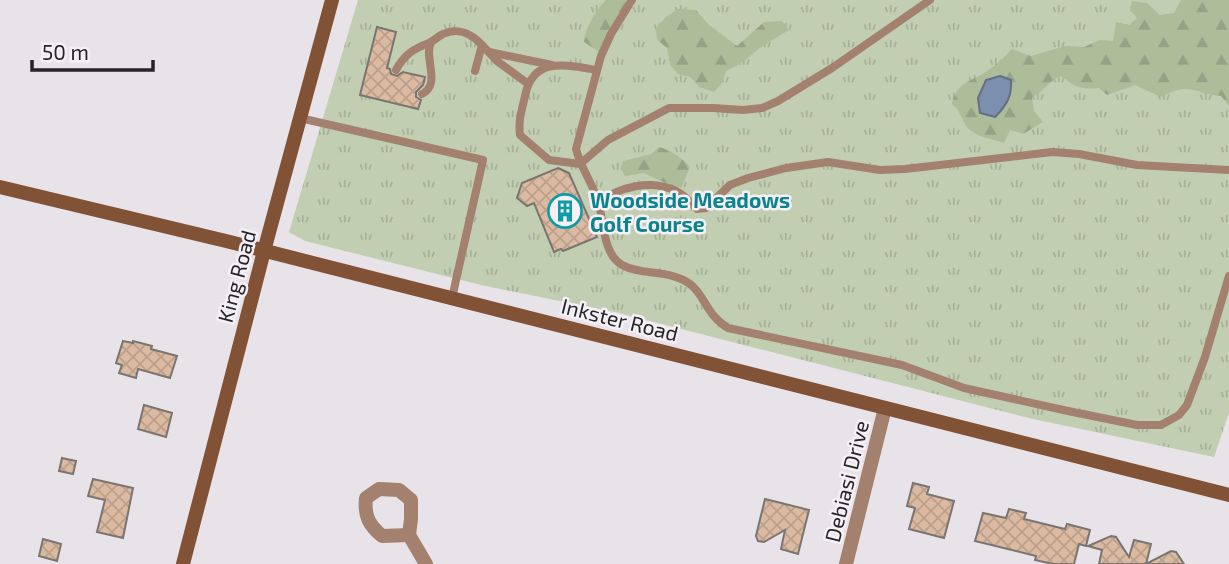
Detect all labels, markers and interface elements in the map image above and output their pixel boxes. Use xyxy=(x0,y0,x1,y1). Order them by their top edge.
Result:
scale bar xyxy=(32,28,152,72)
text: 50 m xyxy=(42,39,89,64)
place label: Woodside Meadows Golf Course xyxy=(590,187,790,236)
building icon: Woodside Meadows Golf Course xyxy=(546,192,584,230)
street label: King Road xyxy=(212,227,260,325)
street label: Inkster Road xyxy=(559,292,681,346)
street label: Debiasi Drive xyxy=(819,418,873,544)

